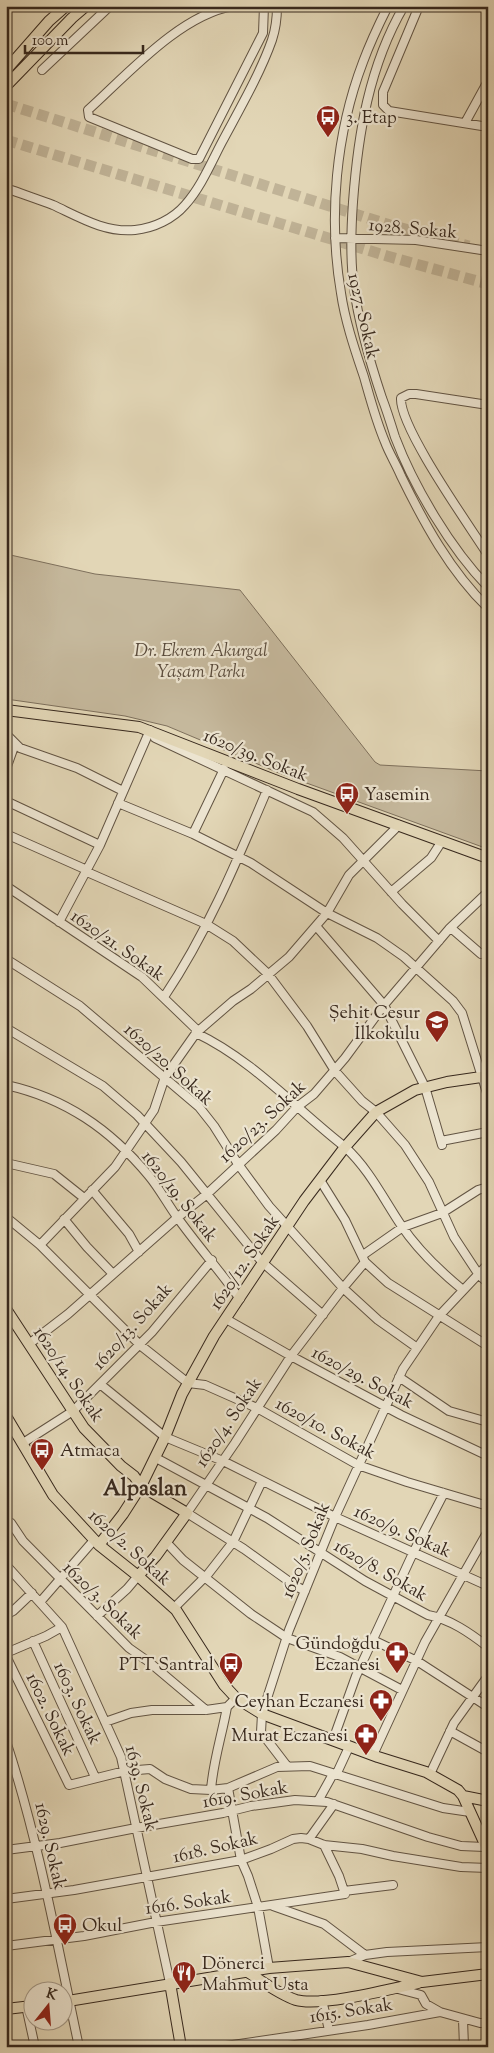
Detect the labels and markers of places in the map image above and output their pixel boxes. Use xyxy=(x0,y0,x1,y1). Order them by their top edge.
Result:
bus stop icon: 3. Etap xyxy=(315,104,341,138)
place label: 3. Etap xyxy=(346,106,397,132)
bus stop icon: Yasemin xyxy=(334,781,360,815)
place label: Yasemin xyxy=(364,783,430,809)
place label: Şehit Cesur İlkokulu xyxy=(329,1001,420,1048)
school or university icon: Şehit Cesur İlkokulu xyxy=(424,1009,450,1043)
bus stop icon: Atmaca xyxy=(29,1437,55,1471)
place label: Atmaca xyxy=(60,1439,120,1465)
place label: Gündoğdu Eczanesi xyxy=(296,1632,380,1679)
pharmacy icon: Gündoğdu Eczanesi xyxy=(384,1640,410,1674)
bus stop icon: PTT Santral xyxy=(218,1651,244,1685)
place label: PTT Santral xyxy=(119,1653,214,1679)
pharmacy icon: Ceyhan Eczanesi xyxy=(368,1688,394,1722)
place label: Ceyhan Eczanesi xyxy=(235,1690,364,1716)
pharmacy icon: Murat Eczanesi xyxy=(353,1722,379,1756)
place label: Murat Eczanesi xyxy=(231,1724,348,1750)
bus stop icon: Okul xyxy=(52,1912,78,1946)
place label: Okul xyxy=(82,1914,122,1940)
place label: Dönerci Mahmut Usta xyxy=(202,1952,309,1999)
restaurant icon: Dönerci Mahmut Usta xyxy=(171,1960,197,1994)

